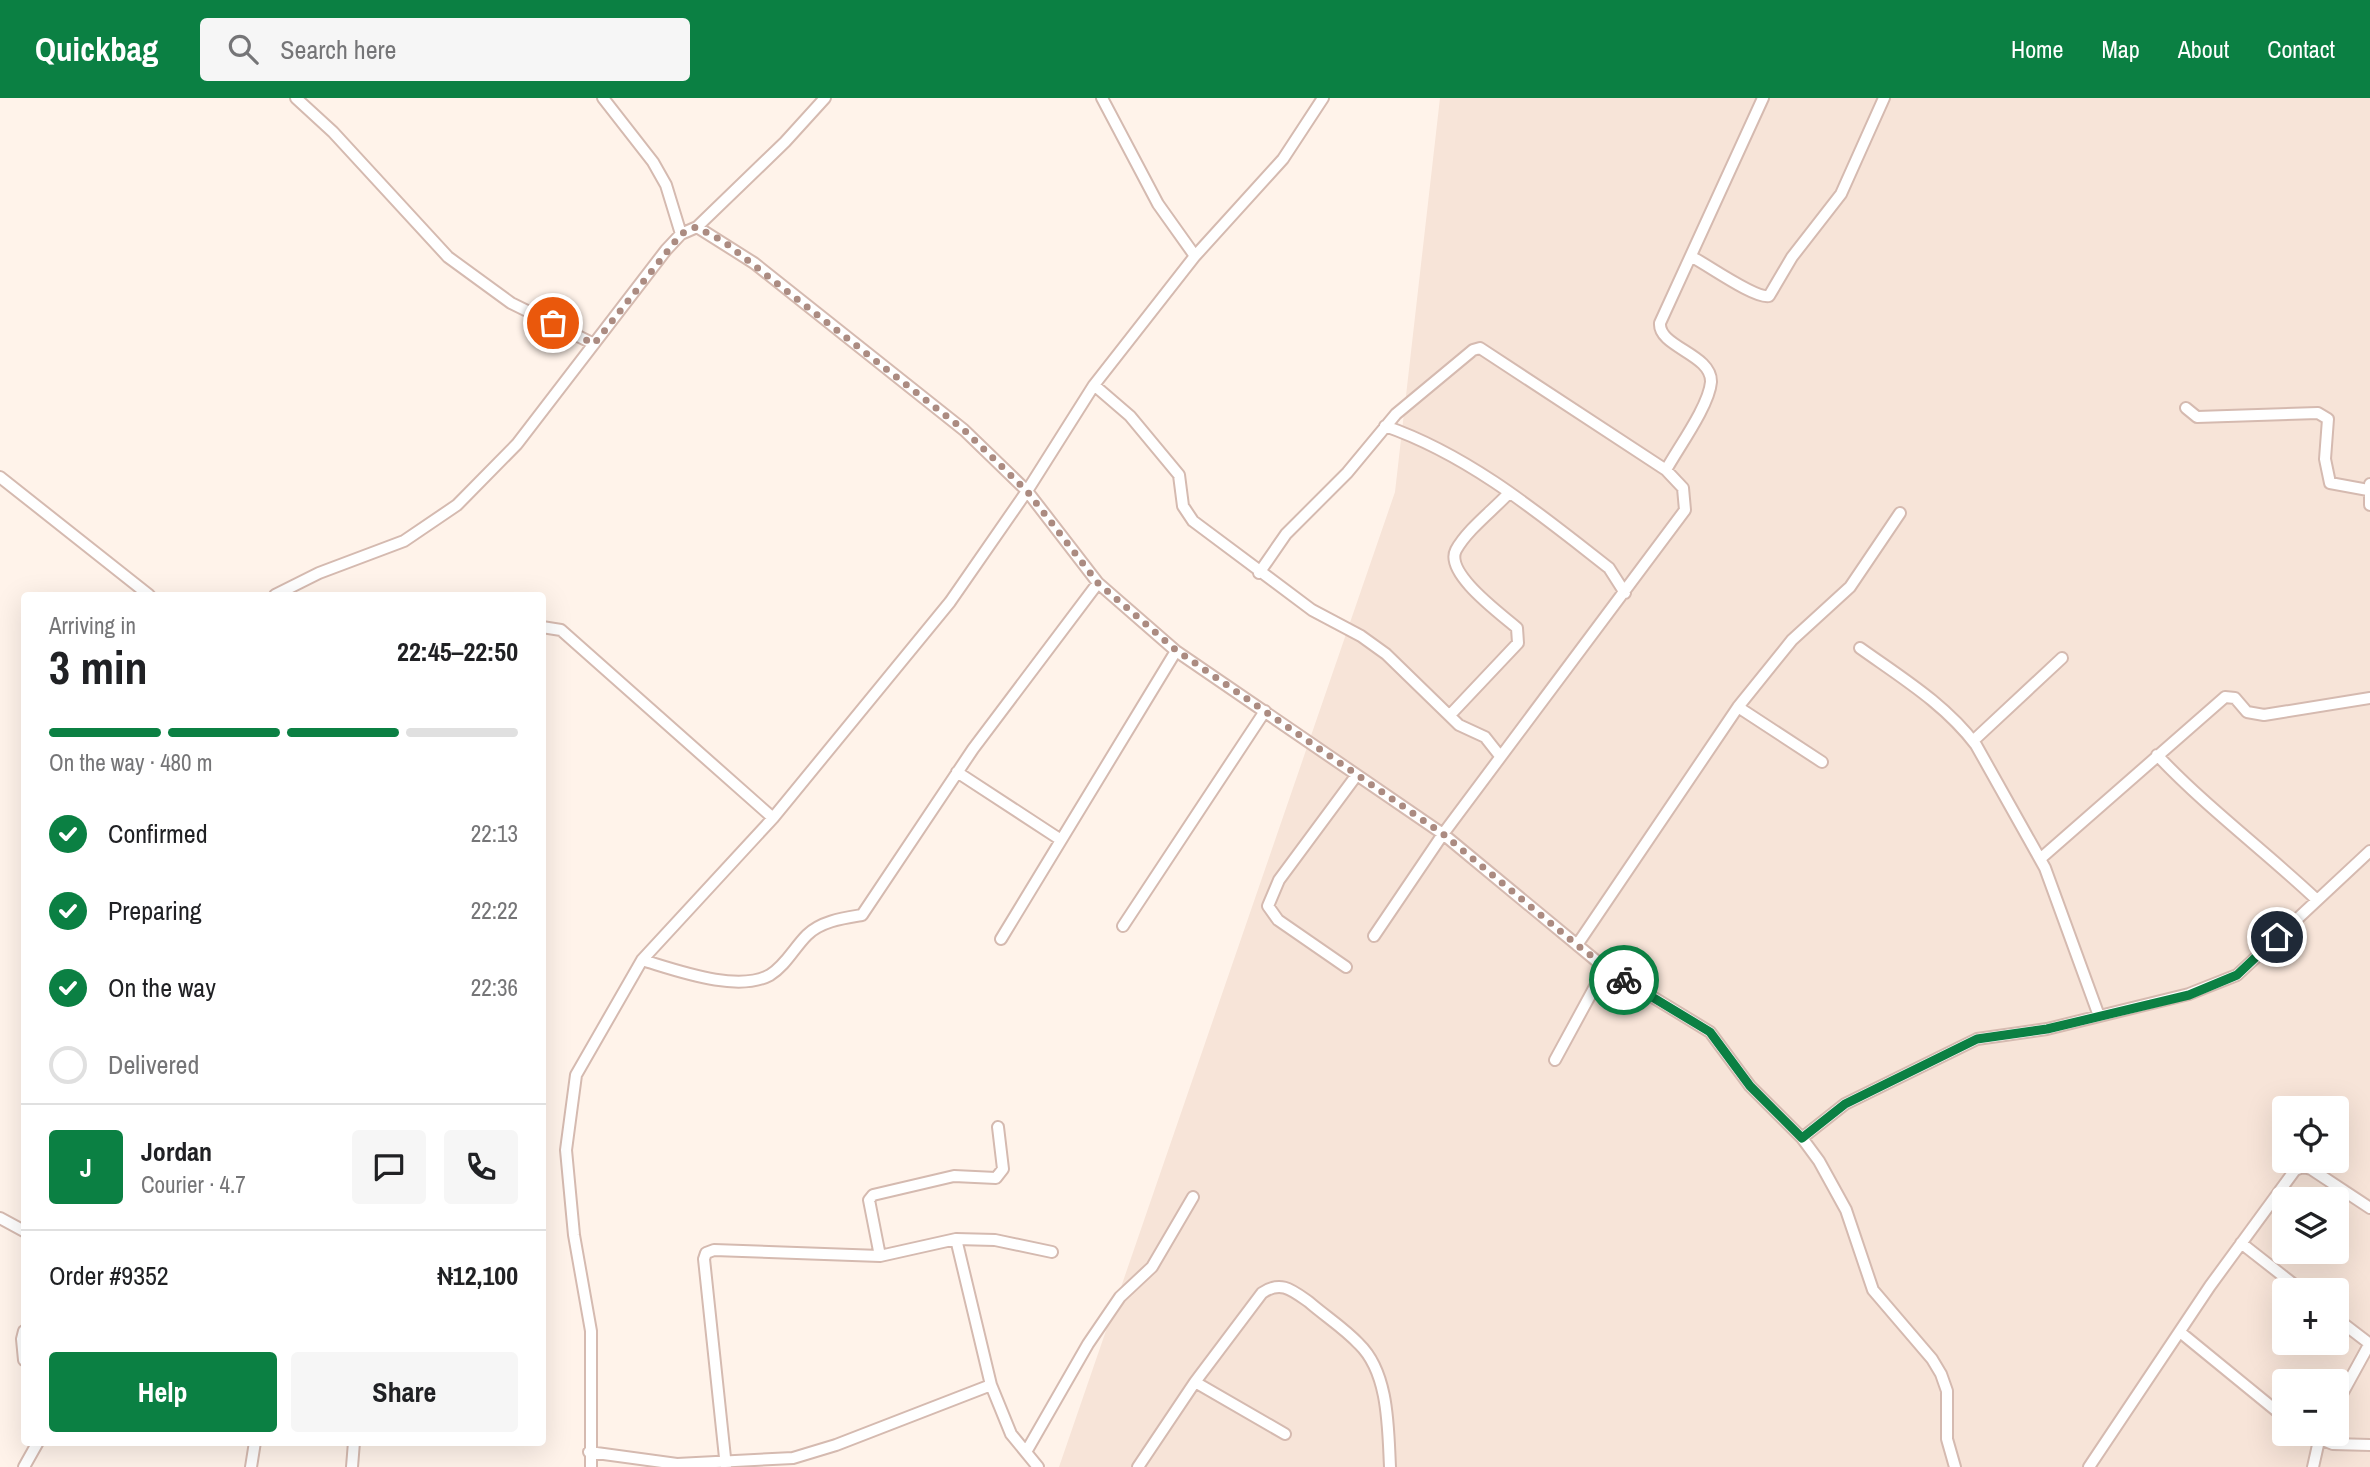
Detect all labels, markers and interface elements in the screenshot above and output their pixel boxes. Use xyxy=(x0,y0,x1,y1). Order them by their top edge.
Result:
search box xyxy=(200,18,690,81)
text: Quickbag xyxy=(35,27,158,71)
icon: search xyxy=(224,30,262,68)
text: Search here xyxy=(280,32,396,67)
text: Home xyxy=(2011,33,2063,65)
text: Map xyxy=(2101,33,2140,65)
text: About xyxy=(2178,33,2229,65)
text: Contact xyxy=(2267,33,2335,65)
pin xyxy=(523,293,583,353)
icon: bag xyxy=(534,304,572,342)
text: Arriving in xyxy=(49,610,136,641)
text: 22:45–22:50 xyxy=(397,634,518,669)
text: 3 min xyxy=(49,636,148,698)
text: On the way · 480 m xyxy=(49,747,213,778)
icon: check xyxy=(49,815,87,853)
text: Confirmed xyxy=(108,816,208,851)
text: 22:13 xyxy=(471,818,518,849)
icon: check xyxy=(49,892,87,930)
text: Preparing xyxy=(108,893,202,928)
text: 22:22 xyxy=(471,895,518,926)
pin xyxy=(2247,907,2307,967)
icon: home xyxy=(2258,918,2296,956)
courier xyxy=(1589,945,1659,1015)
icon: bike xyxy=(1605,961,1643,999)
icon: check xyxy=(49,969,87,1007)
text: On the way xyxy=(108,970,216,1005)
text: 22:36 xyxy=(471,972,518,1003)
text: Delivered xyxy=(108,1047,199,1082)
map controls xyxy=(2272,1096,2349,1446)
button: locate xyxy=(2272,1096,2349,1173)
button: chat xyxy=(352,1130,426,1204)
button: phone xyxy=(444,1130,518,1204)
text: Jordan xyxy=(141,1134,212,1169)
text: J xyxy=(80,1150,92,1185)
text: Courier · 4.7 xyxy=(141,1169,246,1200)
button: layers xyxy=(2272,1187,2349,1264)
text: Order #9352 xyxy=(49,1258,169,1293)
text: ₦12,100 xyxy=(437,1258,518,1293)
button: + xyxy=(2272,1278,2349,1355)
button: Help xyxy=(49,1352,277,1432)
button: Share xyxy=(291,1352,518,1432)
button: − xyxy=(2272,1369,2349,1446)

